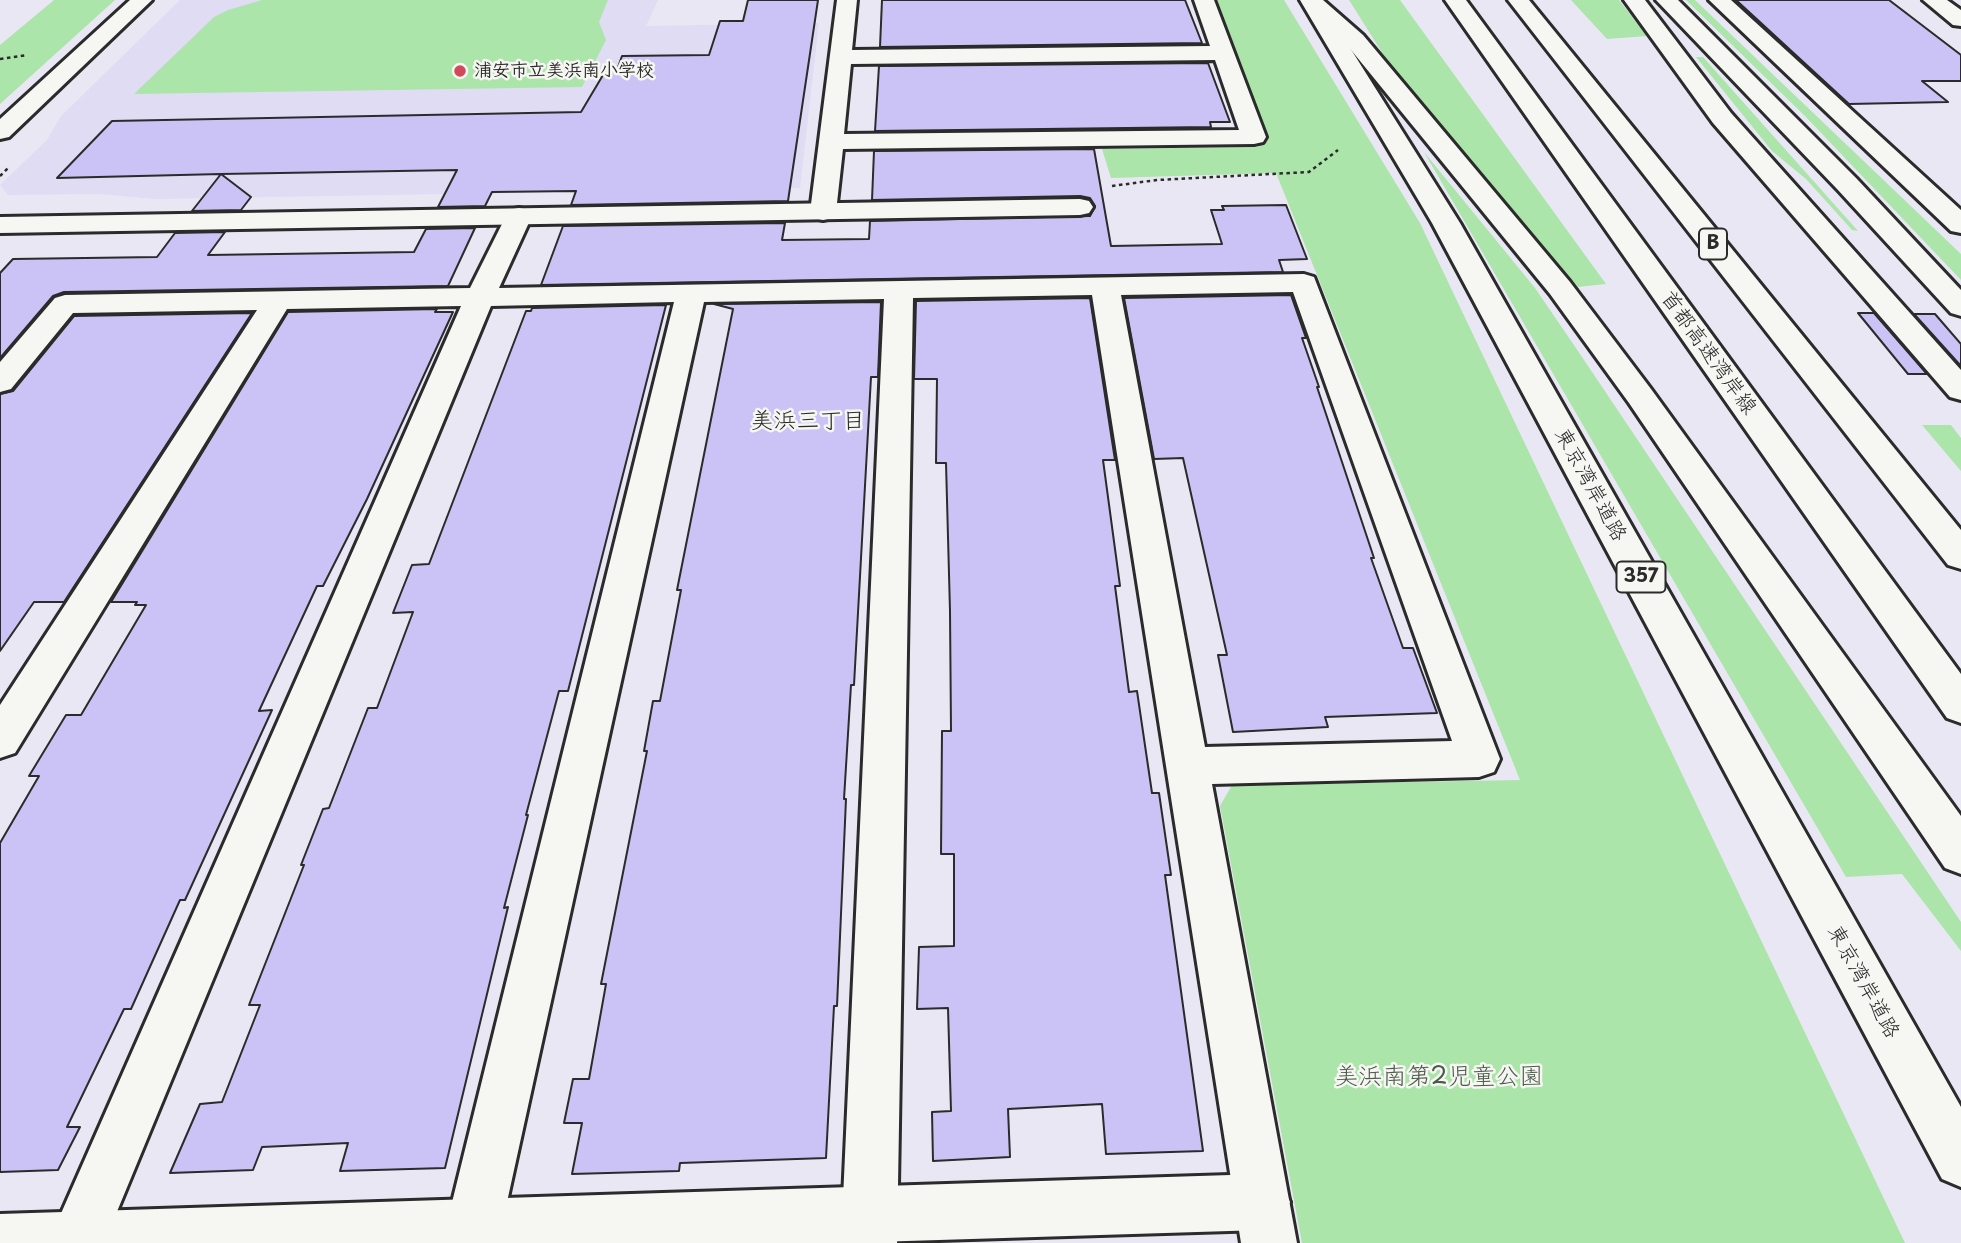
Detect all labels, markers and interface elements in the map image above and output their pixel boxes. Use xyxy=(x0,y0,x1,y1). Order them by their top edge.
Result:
place label: 浦安市立美浜南小学校 xyxy=(474,60,654,82)
marker: 浦安市立美浜南小学校 xyxy=(452,63,468,79)
road number: B xyxy=(1699,228,1727,260)
street label: 首都高速湾岸線 xyxy=(1655,286,1761,420)
district label: 美浜三丁目 xyxy=(751,408,865,436)
street label: 東京湾岸道路 xyxy=(1548,424,1632,546)
road number: 357 xyxy=(1616,562,1666,592)
street label: 東京湾岸道路 xyxy=(1821,921,1905,1043)
park label: 美浜南第2児童公園 xyxy=(1335,1063,1543,1091)

